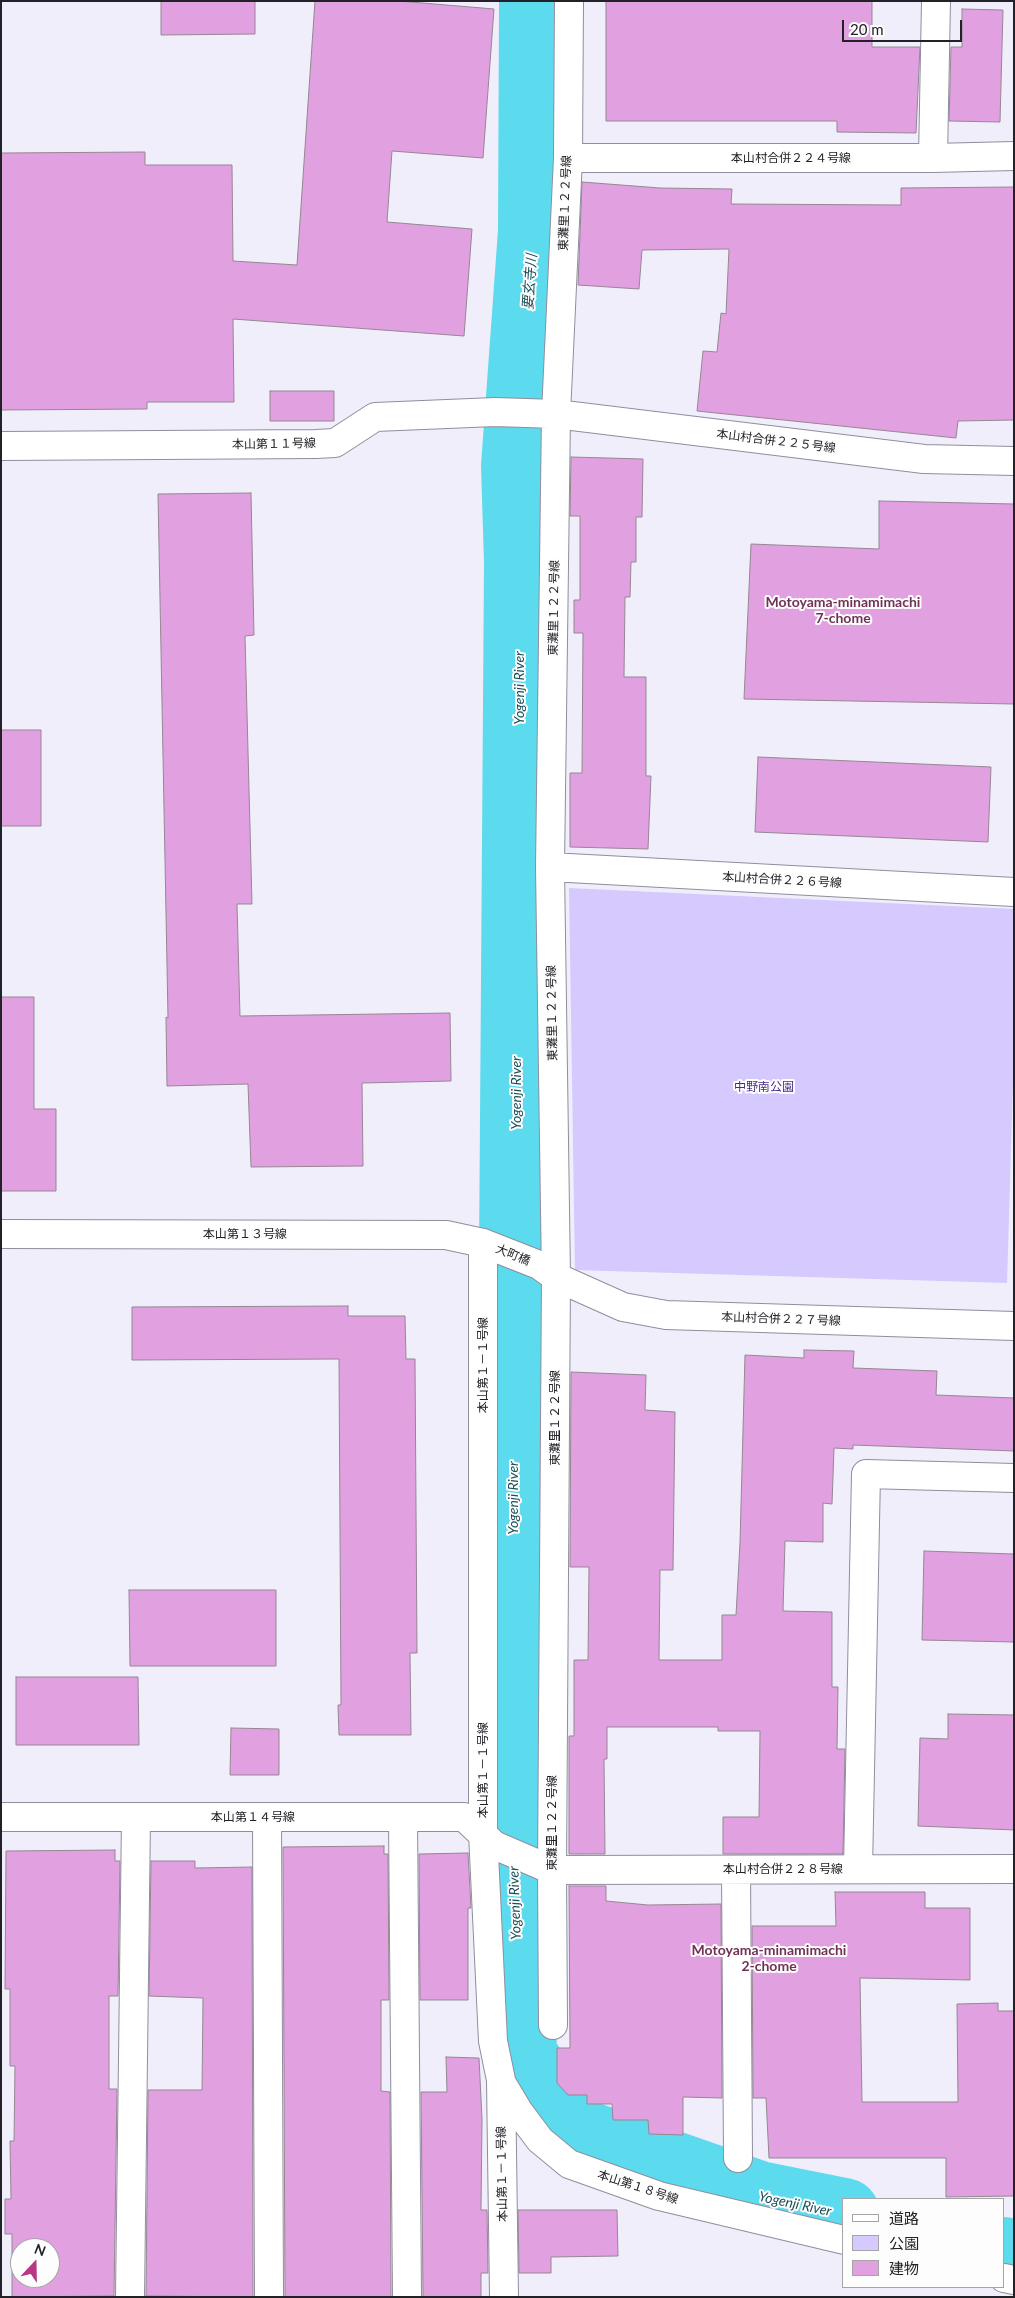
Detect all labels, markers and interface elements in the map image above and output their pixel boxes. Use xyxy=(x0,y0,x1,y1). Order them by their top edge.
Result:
scale bar xyxy=(845,10,965,42)
text: 20 m xyxy=(850,20,884,38)
street label: 本山村合併２２４号線 xyxy=(731,151,851,165)
street label: 東灘里１２２号線 xyxy=(556,155,574,251)
water label: 要玄寺川 xyxy=(520,253,540,311)
street label: 本山村合併２２５号線 xyxy=(716,427,836,455)
street label: 本山第１１号線 xyxy=(232,436,316,452)
street label: 東灘里１２２号線 xyxy=(546,560,562,656)
district label: Motoyama-minamimachi 7-chome xyxy=(766,594,920,626)
water label: Yogenji River xyxy=(511,651,527,725)
street label: 本山村合併２２６号線 xyxy=(722,870,842,890)
street label: 東灘里１２２号線 xyxy=(544,965,560,1061)
water label: Yogenji River xyxy=(508,1056,524,1130)
park label: 中野南公園 xyxy=(734,1080,794,1094)
street label: 本山第１３号線 xyxy=(203,1227,287,1241)
street label: 大町橋 xyxy=(494,1242,532,1268)
street label: 本山村合併２２７号線 xyxy=(721,1310,841,1328)
street label: 本山第１－１号線 xyxy=(476,1317,490,1413)
street label: 東灘里１２２号線 xyxy=(548,1370,562,1466)
water label: Yogenji River xyxy=(505,1461,521,1535)
street label: 本山第１－１号線 xyxy=(476,1722,490,1818)
street label: 東灘里１２２号線 xyxy=(545,1775,559,1871)
street label: 本山第１４号線 xyxy=(211,1810,295,1824)
street label: 本山村合併２２８号線 xyxy=(723,1862,843,1876)
water label: Yogenji River xyxy=(505,1866,525,1940)
district label: Motoyama-minamimachi 2-chome xyxy=(692,1942,846,1974)
street label: 本山第１－１号線 xyxy=(494,2126,510,2222)
street label: 本山第１８号線 xyxy=(596,2167,680,2207)
water label: Yogenji River xyxy=(757,2188,833,2220)
legend xyxy=(842,2198,1005,2288)
text: 道路 xyxy=(889,2209,919,2227)
text: 公園 xyxy=(889,2234,919,2252)
north arrow xyxy=(10,2238,60,2288)
text: N xyxy=(32,2240,48,2259)
text: 建物 xyxy=(889,2259,919,2277)

